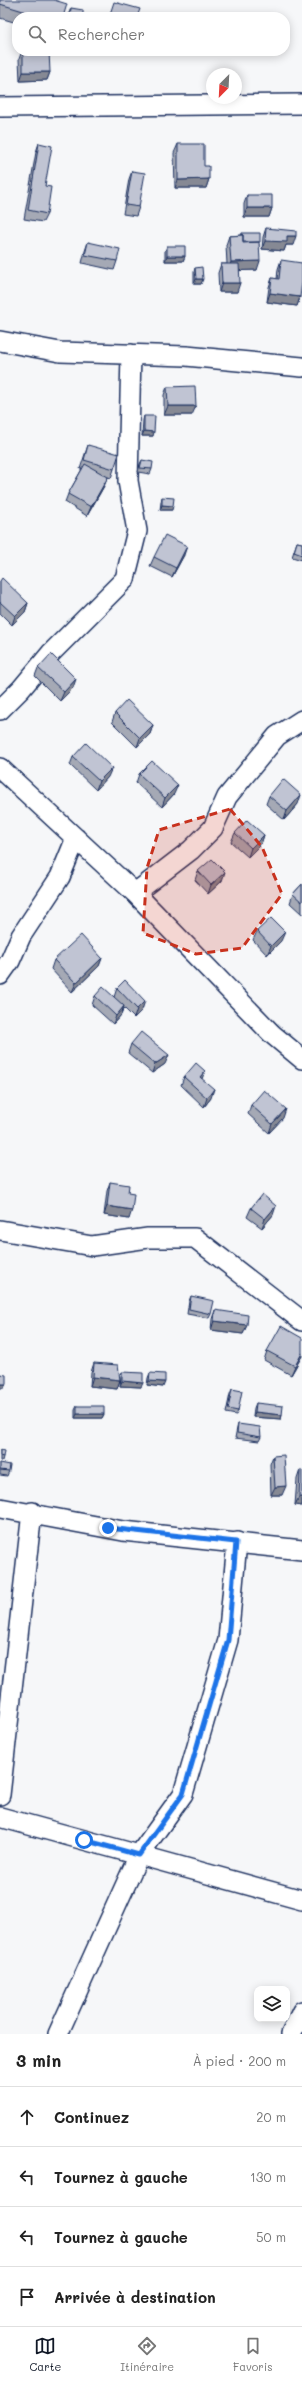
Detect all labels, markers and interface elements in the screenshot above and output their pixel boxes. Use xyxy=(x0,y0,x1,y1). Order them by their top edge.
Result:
search box xyxy=(12,12,290,56)
icon: search xyxy=(26,23,48,45)
text: Rechercher xyxy=(58,24,145,44)
north arrow xyxy=(206,68,242,104)
route end xyxy=(99,1519,117,1537)
route start xyxy=(75,1831,93,1849)
map controls xyxy=(254,1986,290,2022)
button: layers xyxy=(254,1986,290,2022)
text: 3 min xyxy=(16,2049,61,2071)
text: À pied · 200 m xyxy=(193,2052,286,2069)
icon: ahead xyxy=(16,2106,38,2128)
text: Continuez xyxy=(54,2107,129,2127)
text: 20 m xyxy=(256,2108,286,2125)
icon: left xyxy=(16,2166,38,2188)
text: Tournez à gauche xyxy=(54,2167,188,2187)
text: 130 m xyxy=(250,2168,286,2185)
icon: left xyxy=(16,2226,38,2248)
text: Tournez à gauche xyxy=(54,2227,188,2247)
text: 50 m xyxy=(256,2228,286,2245)
icon: arrive xyxy=(16,2286,38,2308)
text: Arrivée à destination xyxy=(54,2287,216,2307)
tab: Carte xyxy=(29,2335,61,2374)
tab: Itinéraire xyxy=(120,2335,174,2374)
tab: Favoris xyxy=(233,2335,273,2374)

